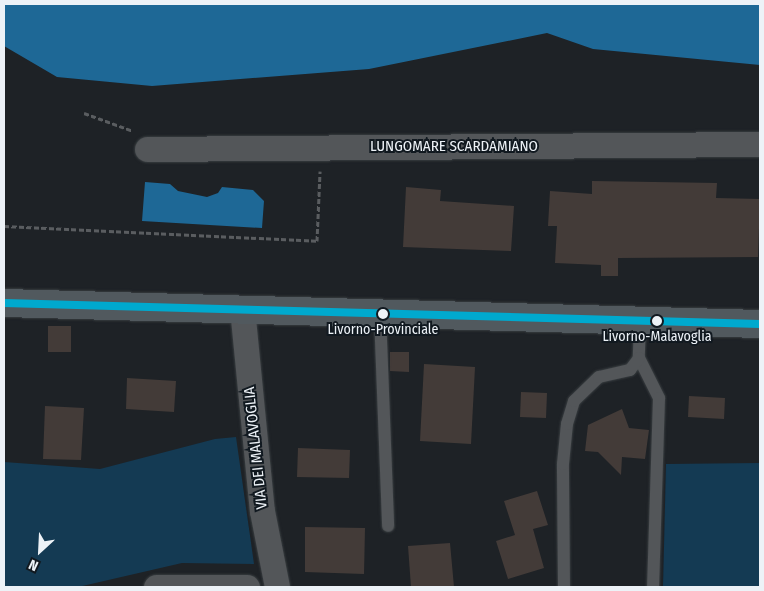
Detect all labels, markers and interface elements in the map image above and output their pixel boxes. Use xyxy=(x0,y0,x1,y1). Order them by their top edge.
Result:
street label: LUNGOMARE SCARDAMIANO xyxy=(370,138,538,156)
marker: Livorno-Provinciale xyxy=(378,309,388,319)
marker: Livorno-Malavoglia xyxy=(652,316,662,326)
place label: Livorno-Provinciale xyxy=(328,322,438,338)
place label: Livorno-Malavoglia xyxy=(602,329,712,345)
street label: VIA DEI MALAVOGLIA xyxy=(241,386,271,510)
north arrow xyxy=(15,526,65,576)
text: N xyxy=(26,556,41,575)

